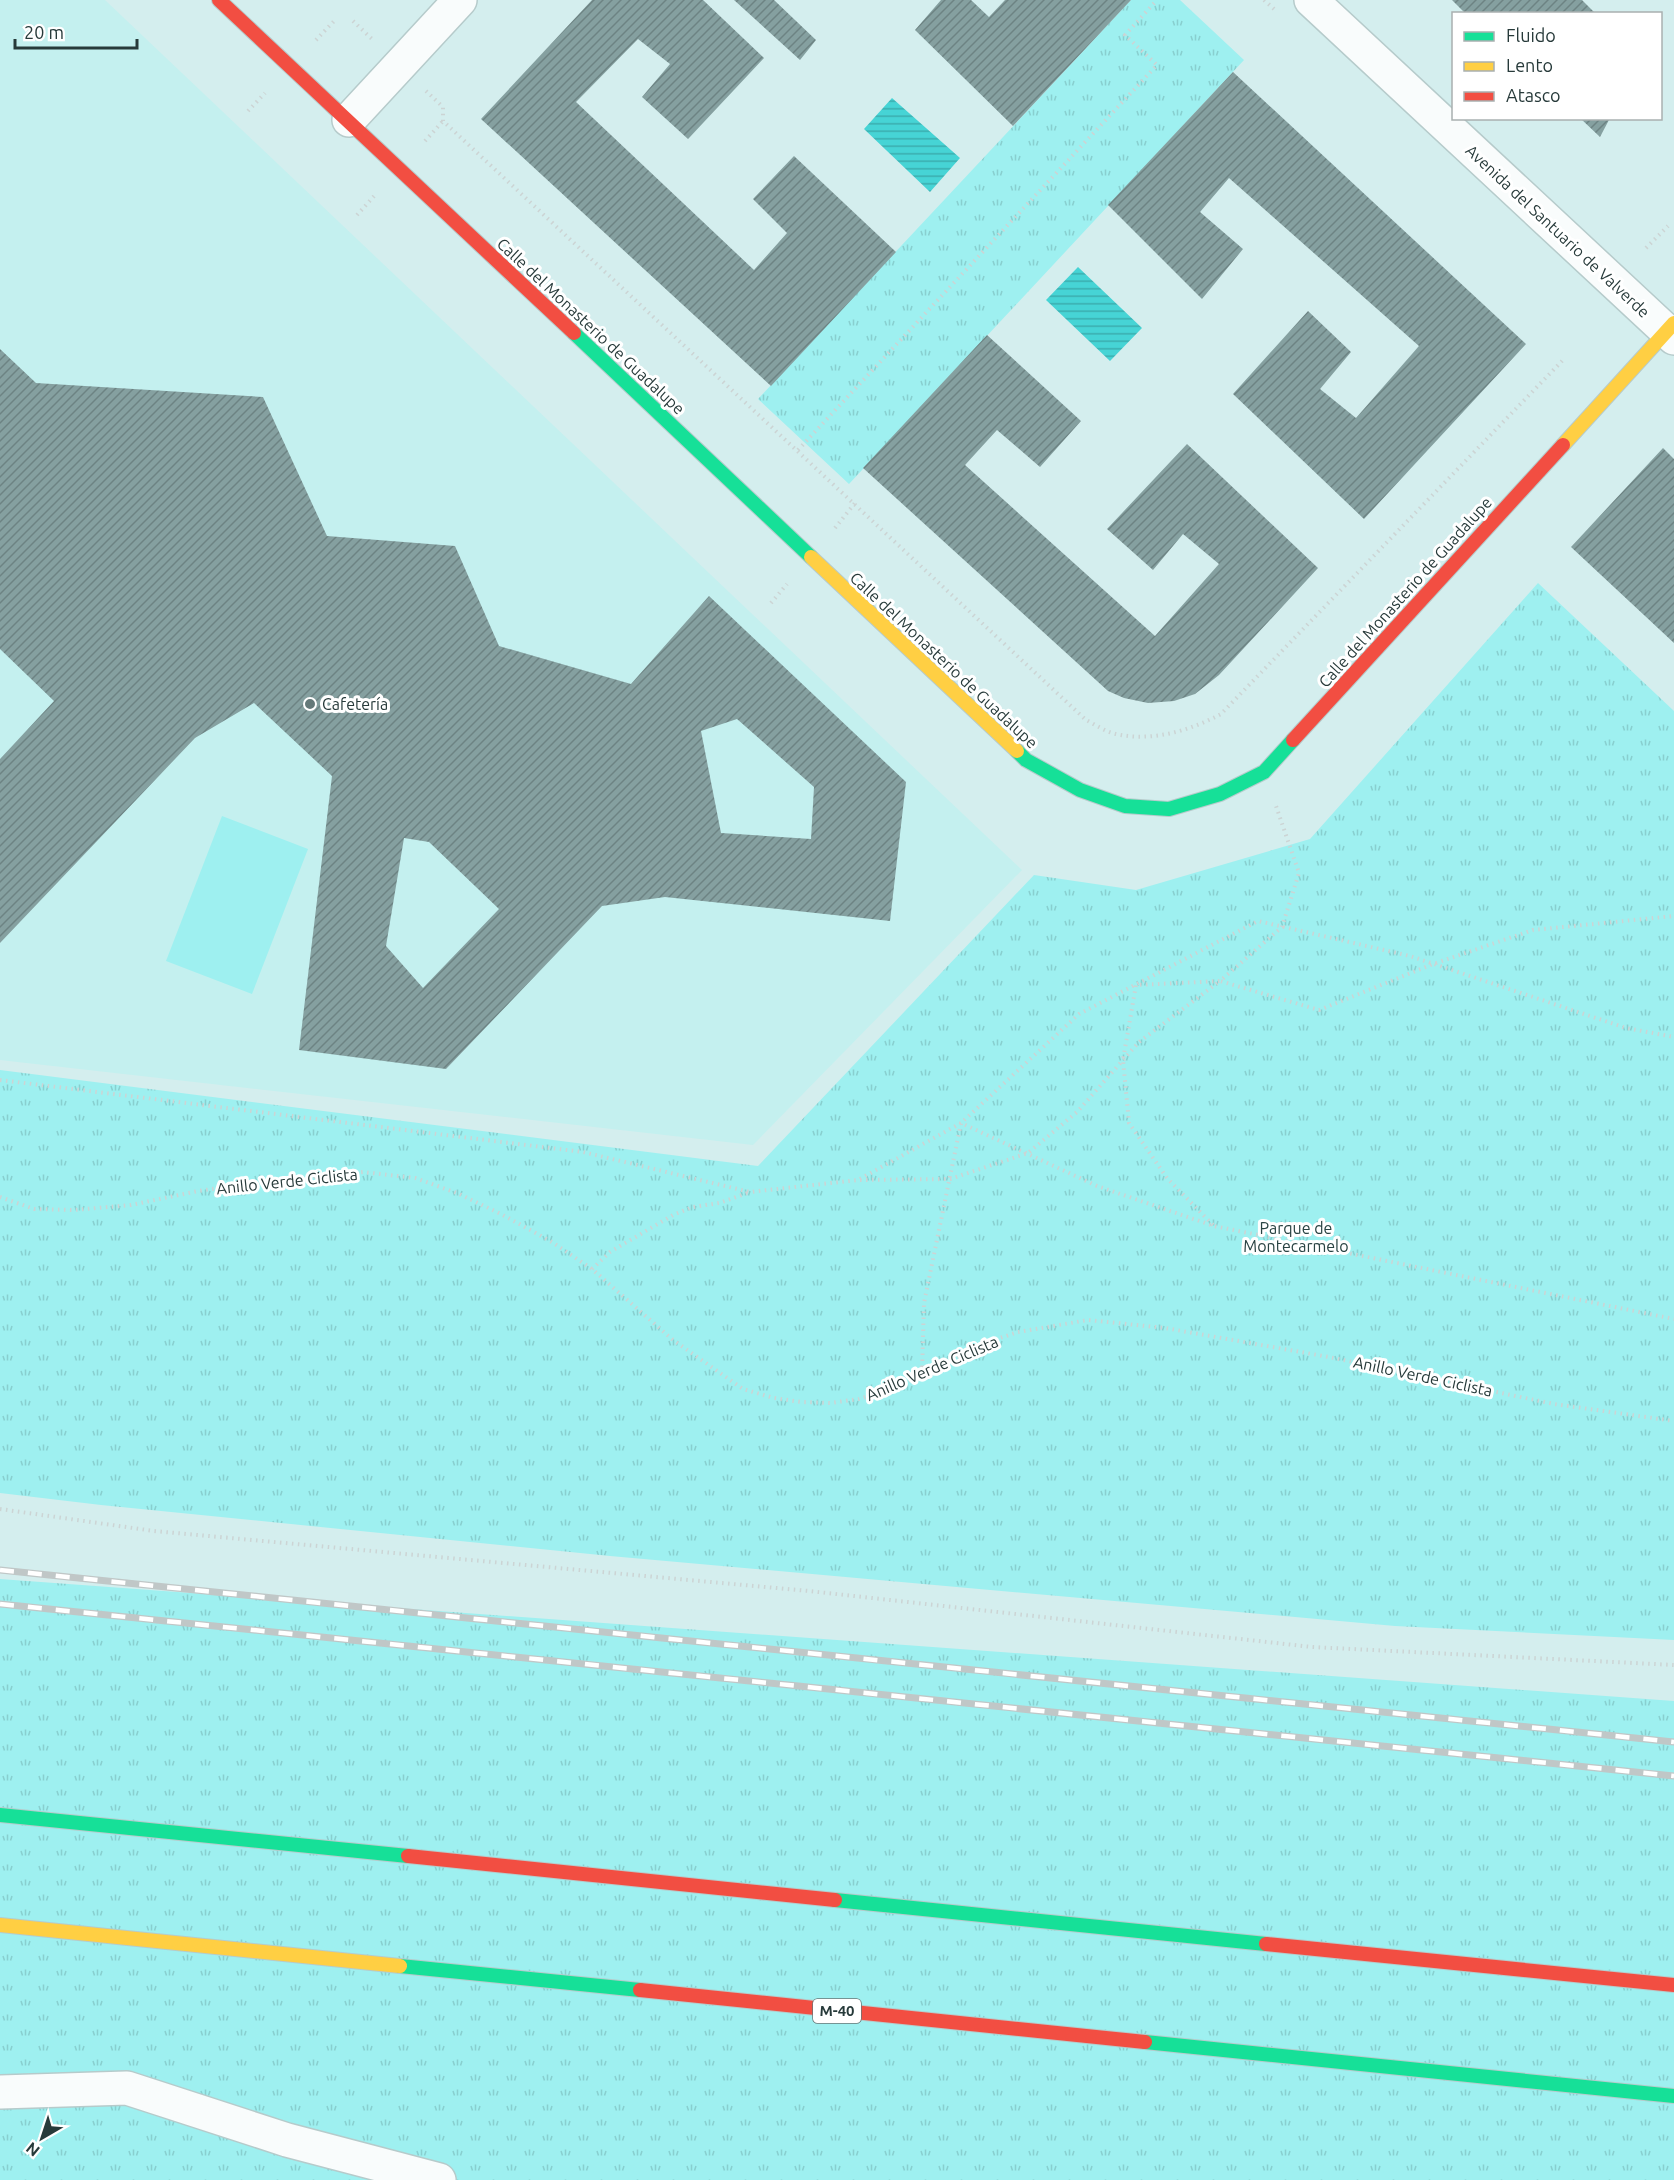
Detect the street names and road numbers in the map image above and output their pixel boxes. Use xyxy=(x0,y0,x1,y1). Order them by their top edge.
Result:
street label: Avenida del Santuario de Valverde xyxy=(1462,141,1654,321)
street label: Calle del Monasterio de Guadalupe xyxy=(494,234,688,418)
street label: Calle del Monasterio de Guadalupe xyxy=(1315,493,1495,691)
street label: Calle del Monasterio de Guadalupe xyxy=(847,568,1041,752)
street label: Anillo Verde Ciclista xyxy=(216,1165,358,1197)
street label: Anillo Verde Ciclista xyxy=(863,1332,1001,1404)
street label: Anillo Verde Ciclista xyxy=(1352,1352,1494,1400)
road number: M-40 xyxy=(813,1999,861,2023)

